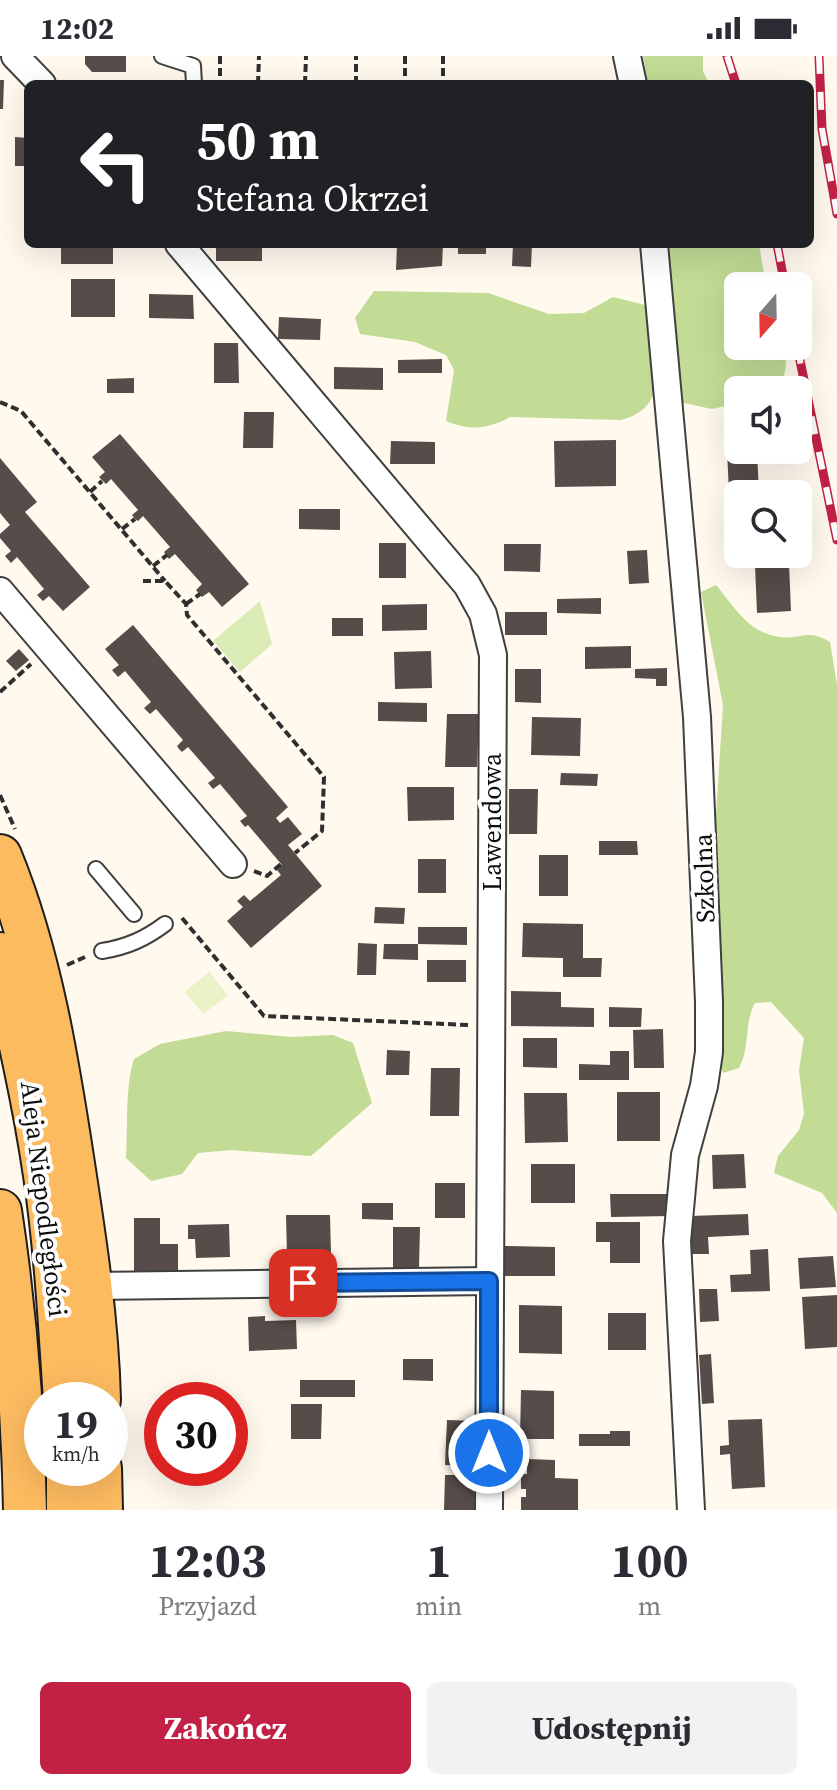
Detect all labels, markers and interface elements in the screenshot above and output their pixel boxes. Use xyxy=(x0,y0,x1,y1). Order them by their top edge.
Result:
text: 12:02 xyxy=(40,8,114,49)
text: 50 m xyxy=(196,101,319,178)
icon: left xyxy=(64,112,168,216)
text: Stefana Okrzei xyxy=(196,174,429,223)
north arrow xyxy=(724,272,812,360)
map controls xyxy=(724,272,812,568)
button: sound xyxy=(724,376,812,464)
button: search xyxy=(724,480,812,568)
street label: Lawendowa xyxy=(474,752,510,891)
street label: Szkolna xyxy=(684,832,724,923)
street label: Aleja Niepodległości xyxy=(12,1079,76,1319)
pin xyxy=(269,1249,337,1317)
icon: arrive xyxy=(281,1261,325,1305)
speed limit sign: 30 xyxy=(144,1382,248,1486)
text: 19 xyxy=(54,1397,98,1451)
position arrow xyxy=(447,1411,531,1495)
text: km/h xyxy=(52,1440,100,1468)
text: 12:03 xyxy=(148,1527,267,1593)
text: 1 xyxy=(426,1527,452,1593)
text: 100 xyxy=(611,1527,689,1593)
text: Przyjazd xyxy=(158,1588,257,1624)
text: min xyxy=(415,1588,462,1624)
text: m xyxy=(638,1588,661,1624)
button: Zakończ xyxy=(40,1682,411,1774)
button: Udostępnij xyxy=(427,1682,797,1774)

